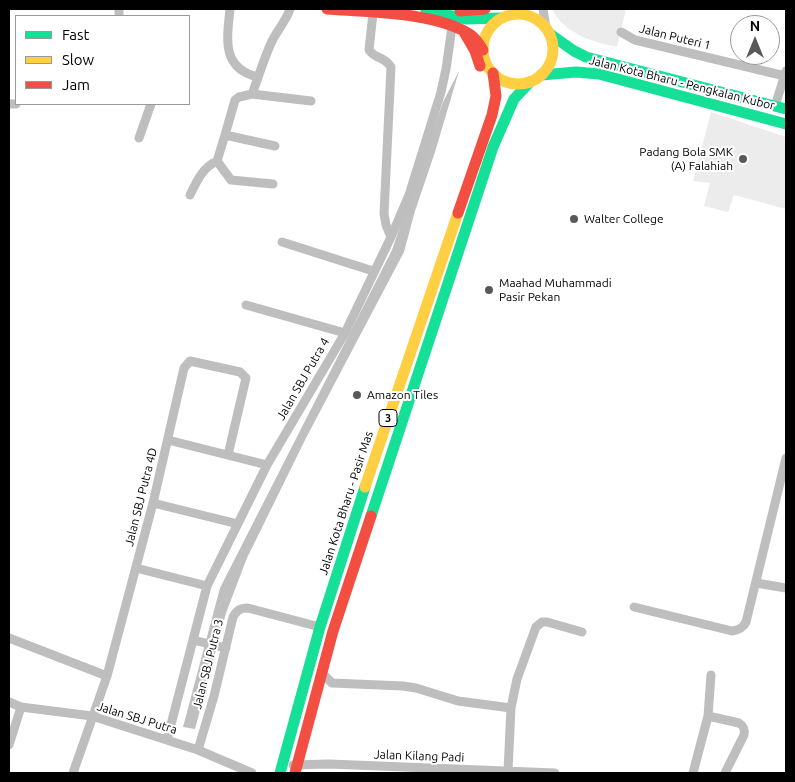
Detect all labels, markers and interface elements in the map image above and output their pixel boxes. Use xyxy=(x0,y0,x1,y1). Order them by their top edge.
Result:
legend xyxy=(15,15,190,105)
north arrow xyxy=(730,15,780,65)
text: N xyxy=(750,18,760,34)
street label: Jalan Puteri 1 xyxy=(638,21,712,53)
text: Fast xyxy=(62,26,89,43)
text: Slow xyxy=(62,51,94,68)
street label: Jalan Kota Bharu - Pengkalan Kubor xyxy=(588,53,776,113)
text: Jam xyxy=(62,76,90,93)
place label: Padang Bola SMK (A) Falahiah xyxy=(639,145,733,173)
marker: Padang Bola SMK (A) Falahiah xyxy=(737,153,749,165)
place label: Walter College xyxy=(584,212,664,226)
marker: Walter College xyxy=(568,213,580,225)
place label: Maahad Muhammadi Pasir Pekan xyxy=(499,276,612,304)
marker: Maahad Muhammadi Pasir Pekan xyxy=(483,284,495,296)
street label: Jalan SBJ Putra 4 xyxy=(274,335,332,423)
place label: Amazon Tiles xyxy=(367,388,438,402)
marker: Amazon Tiles xyxy=(351,389,363,401)
road number: 3 xyxy=(379,409,397,426)
street label: Jalan Kota Bharu - Pasir Mas xyxy=(316,429,376,577)
street label: Jalan SBJ Putra 4D xyxy=(122,446,160,548)
street label: Jalan SBJ Putra 3 xyxy=(190,617,226,711)
street label: Jalan SBJ Putra xyxy=(95,699,179,737)
street label: Jalan Kilang Padi xyxy=(374,747,464,765)

